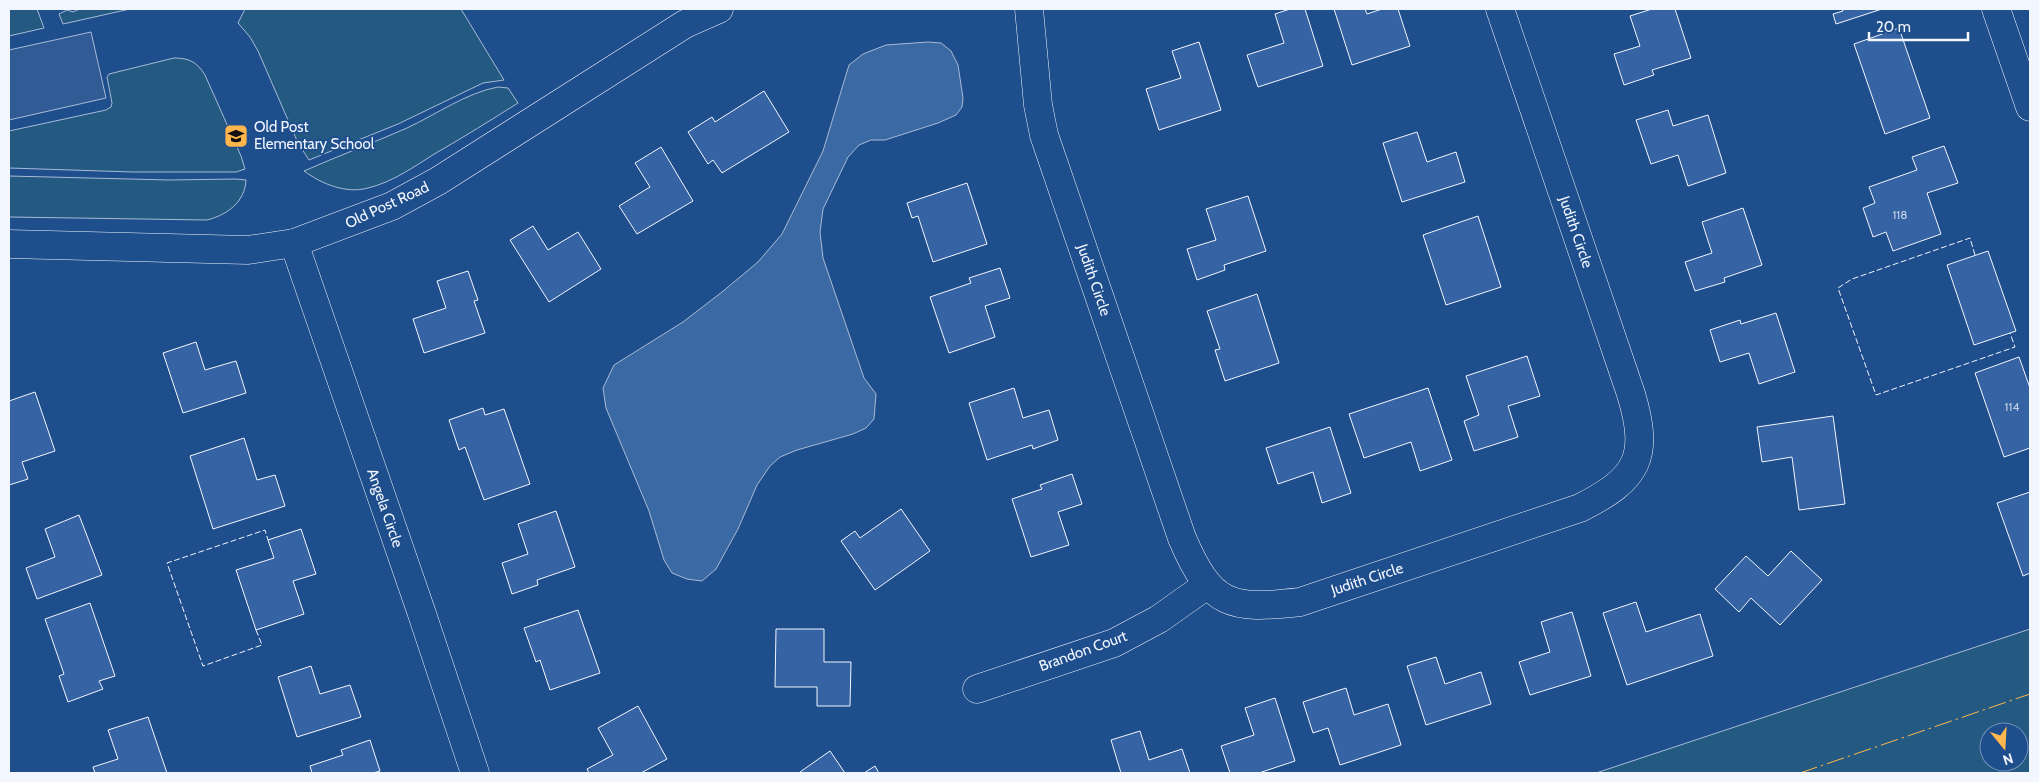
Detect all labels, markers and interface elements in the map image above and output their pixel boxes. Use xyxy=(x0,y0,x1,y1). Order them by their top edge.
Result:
scale bar xyxy=(1869,10,1968,42)
text: 20 m xyxy=(1876,18,1911,36)
place label: Old Post Elementary School xyxy=(254,118,375,153)
school or university icon: Old Post Elementary School xyxy=(223,123,249,149)
street label: Old Post Road xyxy=(342,178,432,232)
street label: Judith Circle xyxy=(1555,193,1597,271)
house number: 118 xyxy=(1892,207,1908,222)
street label: Judith Circle xyxy=(1073,241,1115,319)
house number: 114 xyxy=(2005,399,2019,414)
street label: Angela Circle xyxy=(363,466,407,550)
street label: Judith Circle xyxy=(1328,559,1406,599)
street label: Brandon Court xyxy=(1037,627,1129,675)
north arrow xyxy=(1979,722,2029,772)
text: N xyxy=(2001,749,2016,769)

